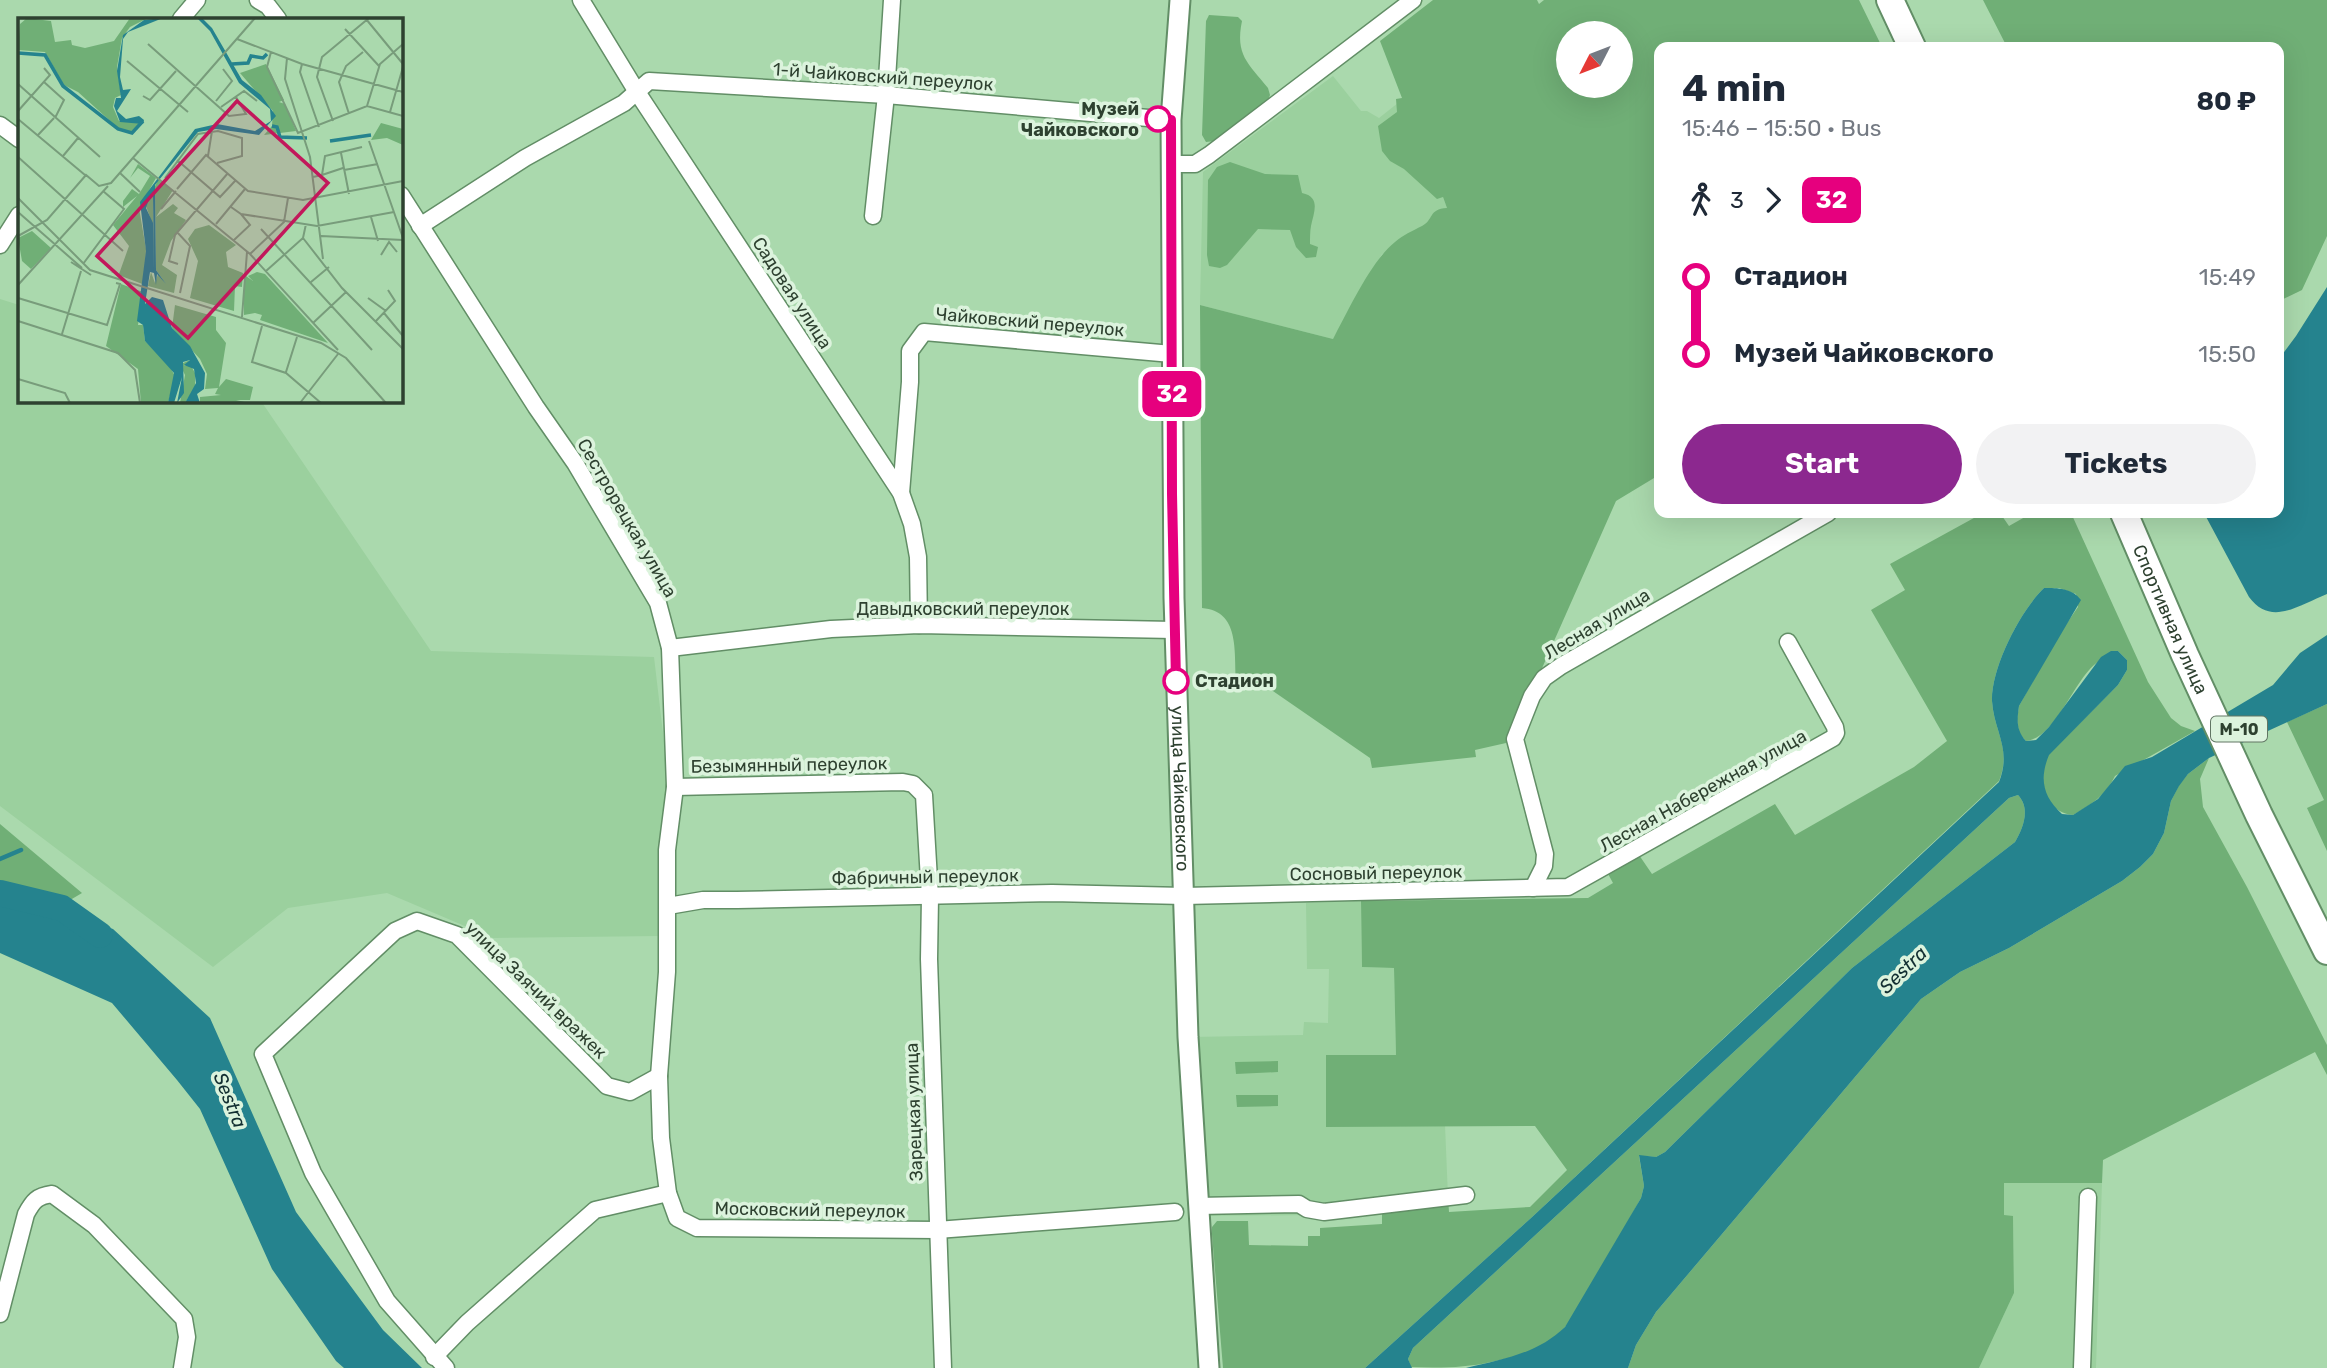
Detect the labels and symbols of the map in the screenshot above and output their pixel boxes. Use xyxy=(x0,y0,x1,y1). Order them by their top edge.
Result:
inset map xyxy=(18,18,402,402)
north arrow xyxy=(1556,21,1633,98)
street label: 1-й Чайковский переулок xyxy=(772,58,994,96)
place label: Музей Чайковского xyxy=(1021,98,1139,141)
marker: Музей Чайковского xyxy=(1145,106,1171,132)
street label: Садовая улица xyxy=(748,233,836,353)
street label: Чайковский переулок xyxy=(935,303,1126,341)
line badge: 32 xyxy=(1140,371,1204,417)
street label: Сестрорецкая улица xyxy=(573,435,681,601)
street label: Спортивная улица xyxy=(2128,541,2213,698)
street label: Лесная улица xyxy=(1540,584,1654,664)
street label: Давыдковский переулок xyxy=(857,598,1070,620)
marker: Стадион xyxy=(1163,668,1189,694)
place label: Стадион xyxy=(1195,670,1274,692)
street label: улица Чайковского xyxy=(1166,705,1194,872)
road number: М-10 xyxy=(2211,716,2267,742)
street label: Лесная Набережная улица xyxy=(1596,725,1810,857)
street label: Безымянный переулок xyxy=(691,752,888,778)
street label: Сосновый переулок xyxy=(1289,860,1463,886)
street label: Фабричный переулок xyxy=(831,864,1019,890)
street label: улица Заячий вражек xyxy=(461,917,612,1064)
water label: Sestra xyxy=(1874,942,1932,998)
street label: Зарецкая улица xyxy=(901,1042,927,1182)
water label: Sestra xyxy=(209,1069,251,1131)
street label: Московский переулок xyxy=(714,1197,906,1223)

